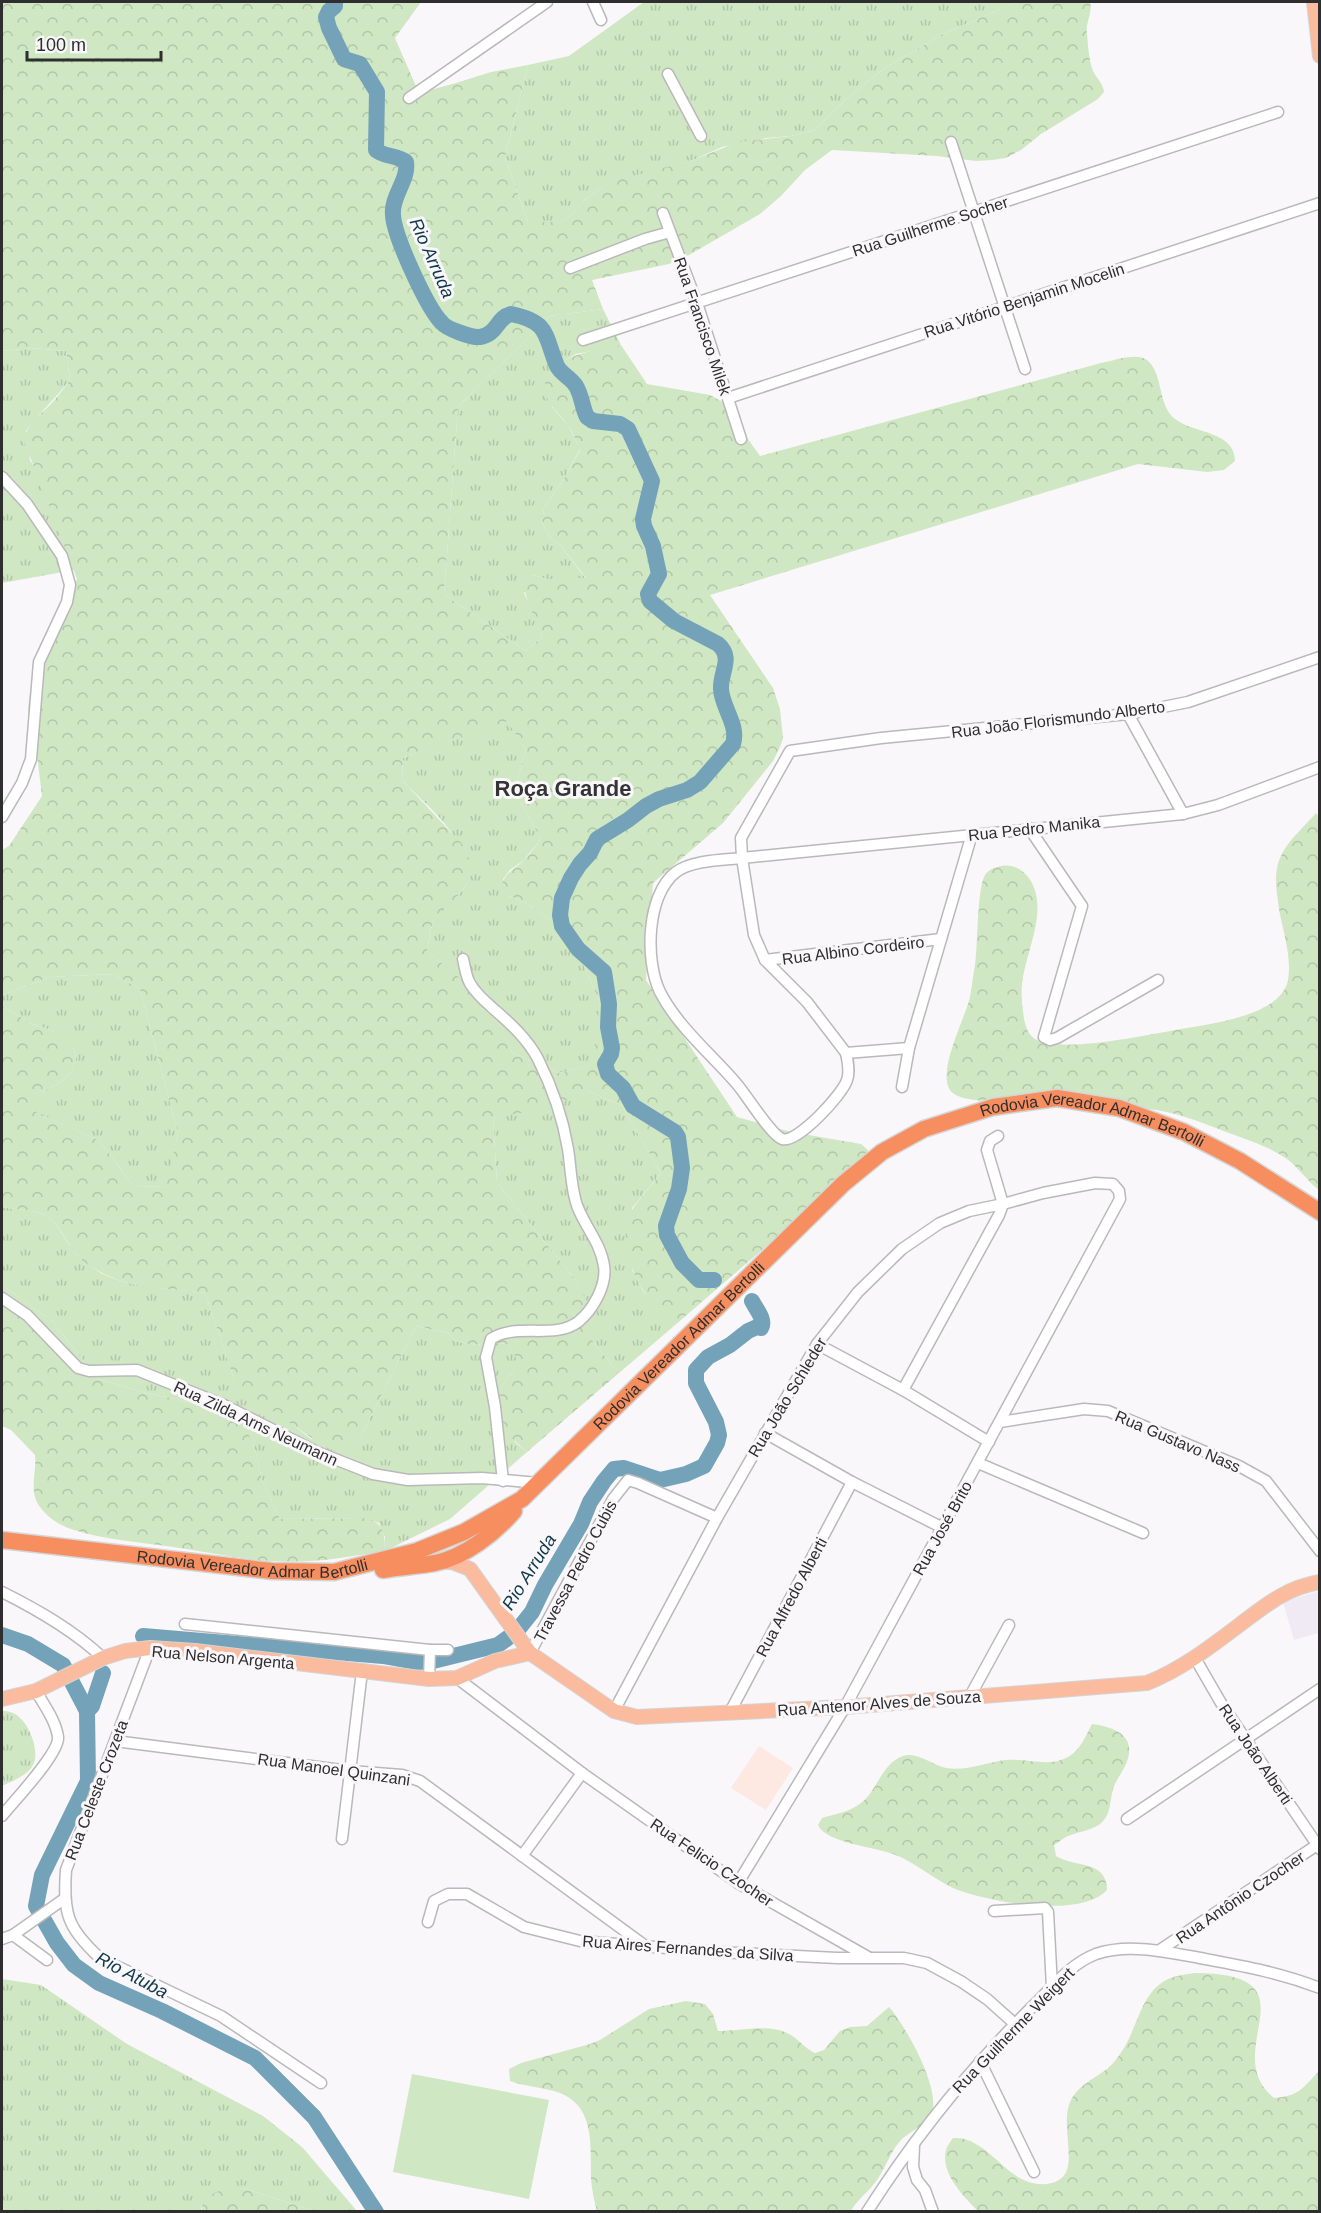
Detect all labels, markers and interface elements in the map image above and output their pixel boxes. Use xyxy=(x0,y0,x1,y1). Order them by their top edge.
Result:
scale bar xyxy=(27,24,160,62)
text: 100 m xyxy=(36,35,86,55)
street label: Rua Guilherme Socher xyxy=(850,193,1011,260)
water label: Rio Arruda xyxy=(406,215,458,301)
street label: Rua Francisco Milek xyxy=(671,255,734,398)
street label: Rua Vitório Benjamin Mocelin xyxy=(922,260,1126,341)
street label: Rua João Florismundo Alberto xyxy=(950,698,1166,741)
district label: Roça Grande xyxy=(495,776,631,801)
street label: Rua Pedro Manika xyxy=(967,813,1101,844)
street label: Rua Albino Cordeiro xyxy=(781,933,925,968)
street label: Rodovia Vereador Admar Bertolli xyxy=(978,1090,1207,1150)
street label: Rodovia Vereador Admar Bertolli xyxy=(590,1258,768,1433)
street label: Rua João Schleder xyxy=(745,1334,830,1460)
street label: Rua Zilda Arns Neumann xyxy=(171,1378,340,1469)
street label: Rua Gustavo Nass xyxy=(1113,1407,1243,1476)
street label: Rua José Brito xyxy=(910,1478,975,1578)
street label: Travessa Pedro Cubis xyxy=(531,1498,620,1645)
water label: Rio Arruda xyxy=(498,1530,560,1614)
street label: Rua Alfredo Alberti xyxy=(753,1535,830,1660)
street label: Rodovia Vereador Admar Bertolli xyxy=(136,1548,370,1582)
street label: Rua Nelson Argenta xyxy=(151,1643,295,1672)
street label: Rua Antenor Alves de Souza xyxy=(777,1688,981,1719)
street label: Rua João Alberti xyxy=(1216,1701,1295,1808)
street label: Rua Celeste Crozeta xyxy=(62,1718,131,1863)
street label: Rua Manoel Quinzani xyxy=(257,1750,411,1789)
street label: Rua Felicio Czocher xyxy=(647,1815,777,1910)
street label: Rua Antônio Czocher xyxy=(1173,1848,1308,1947)
street label: Rua Aires Fernandes da Silva xyxy=(582,1933,794,1964)
water label: Rio Atuba xyxy=(93,1948,171,2002)
street label: Rua Guilherme Weigert xyxy=(949,1964,1078,2096)

